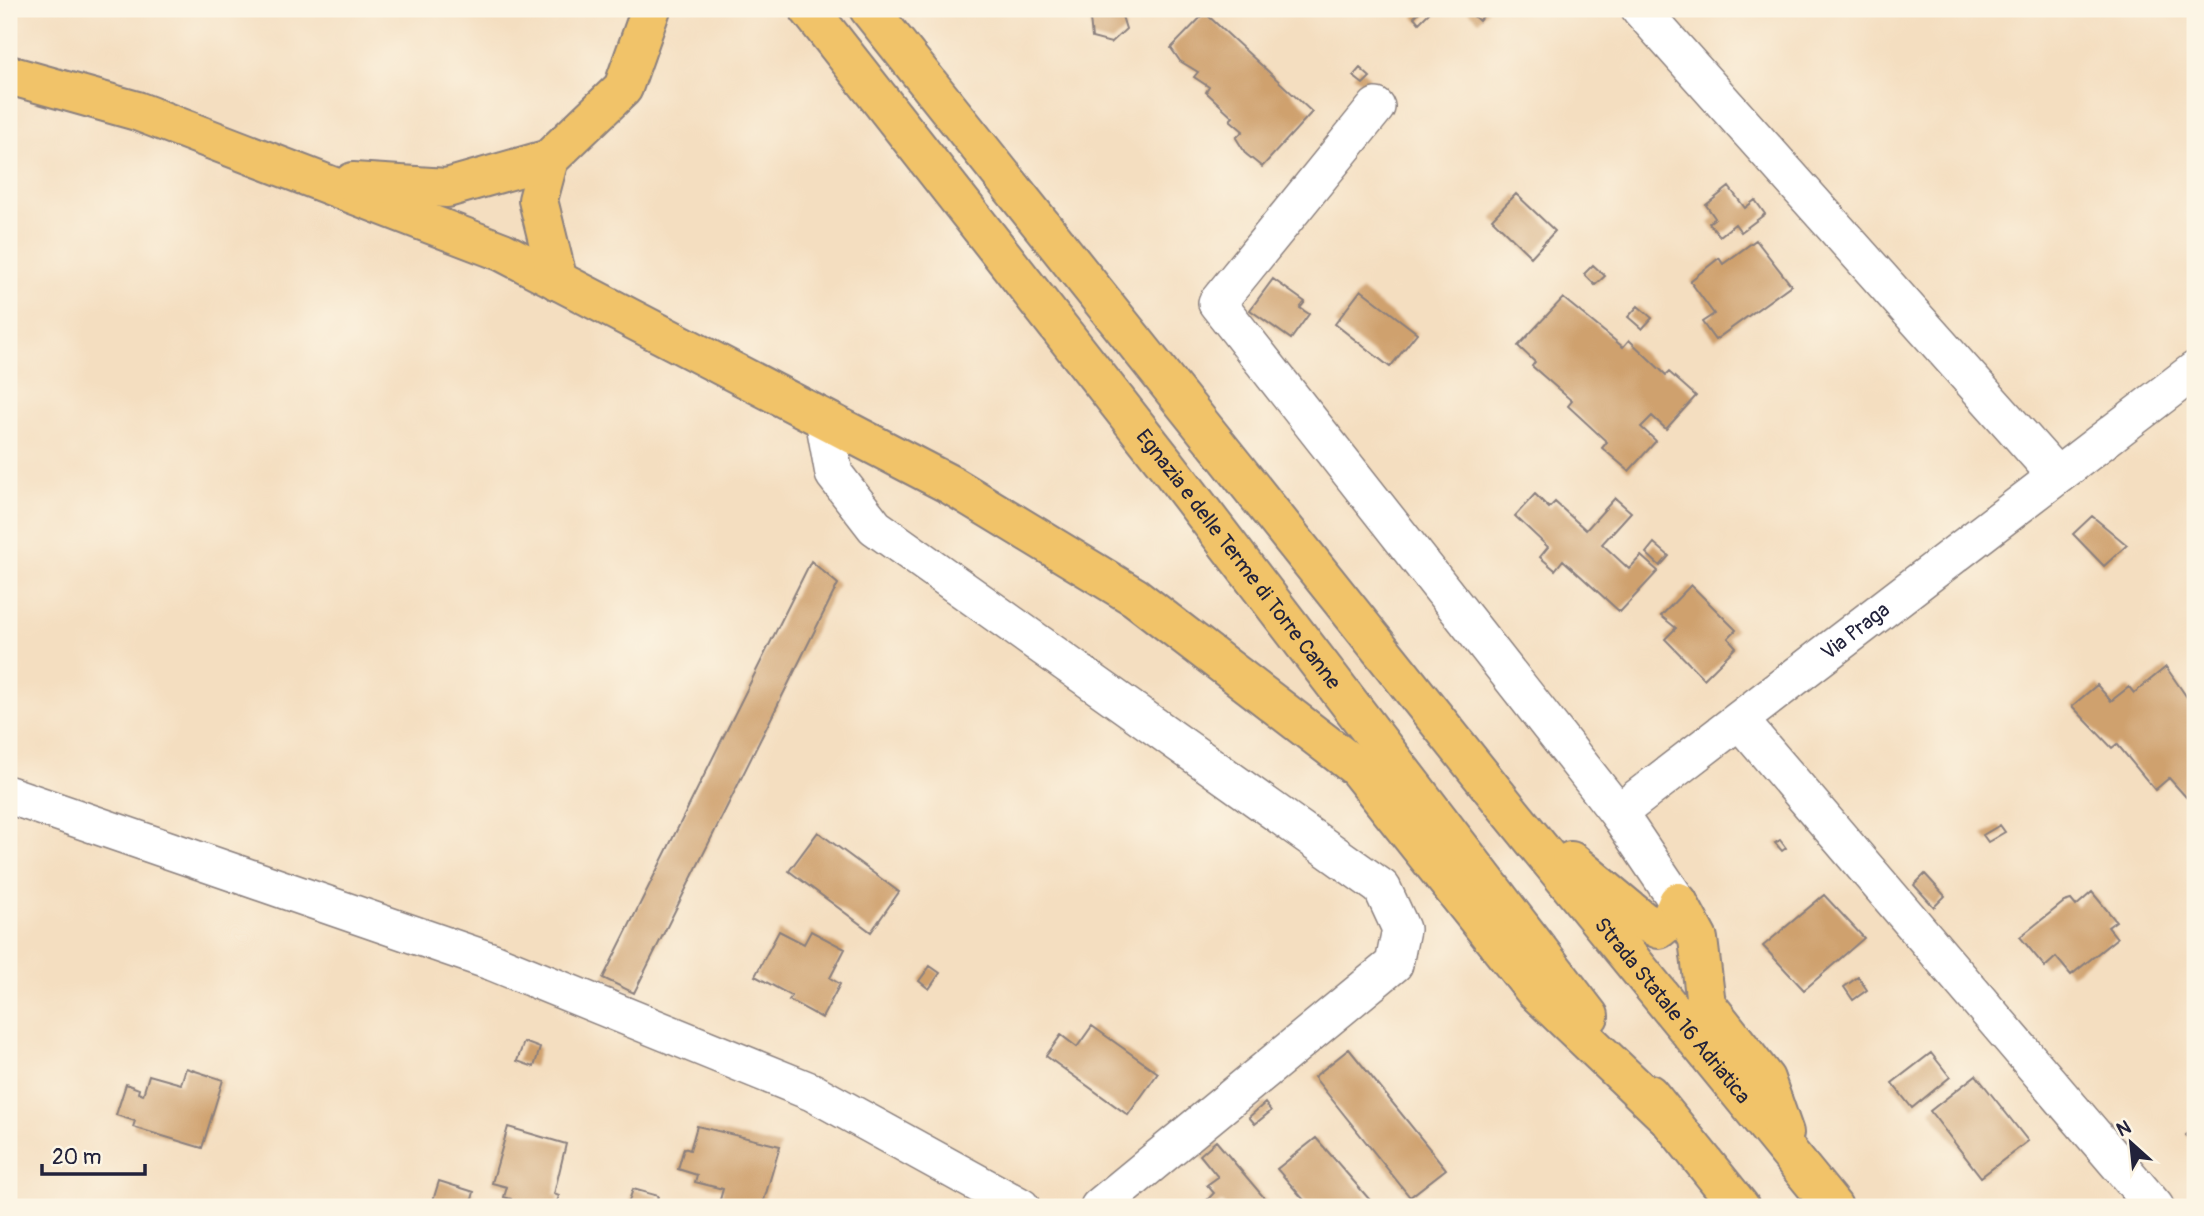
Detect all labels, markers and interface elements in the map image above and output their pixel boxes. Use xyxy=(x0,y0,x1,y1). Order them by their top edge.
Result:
street label: Egnazia e delle Terme di Torre Canne xyxy=(1130,424,1347,695)
street label: Via Praga xyxy=(1816,596,1895,666)
street label: Strada Statale 16 Adriatica xyxy=(1588,912,1756,1109)
north arrow xyxy=(2096,1108,2166,1178)
text: N xyxy=(2113,1115,2135,1142)
scale bar xyxy=(42,1132,145,1176)
text: 20 m xyxy=(52,1144,101,1171)

